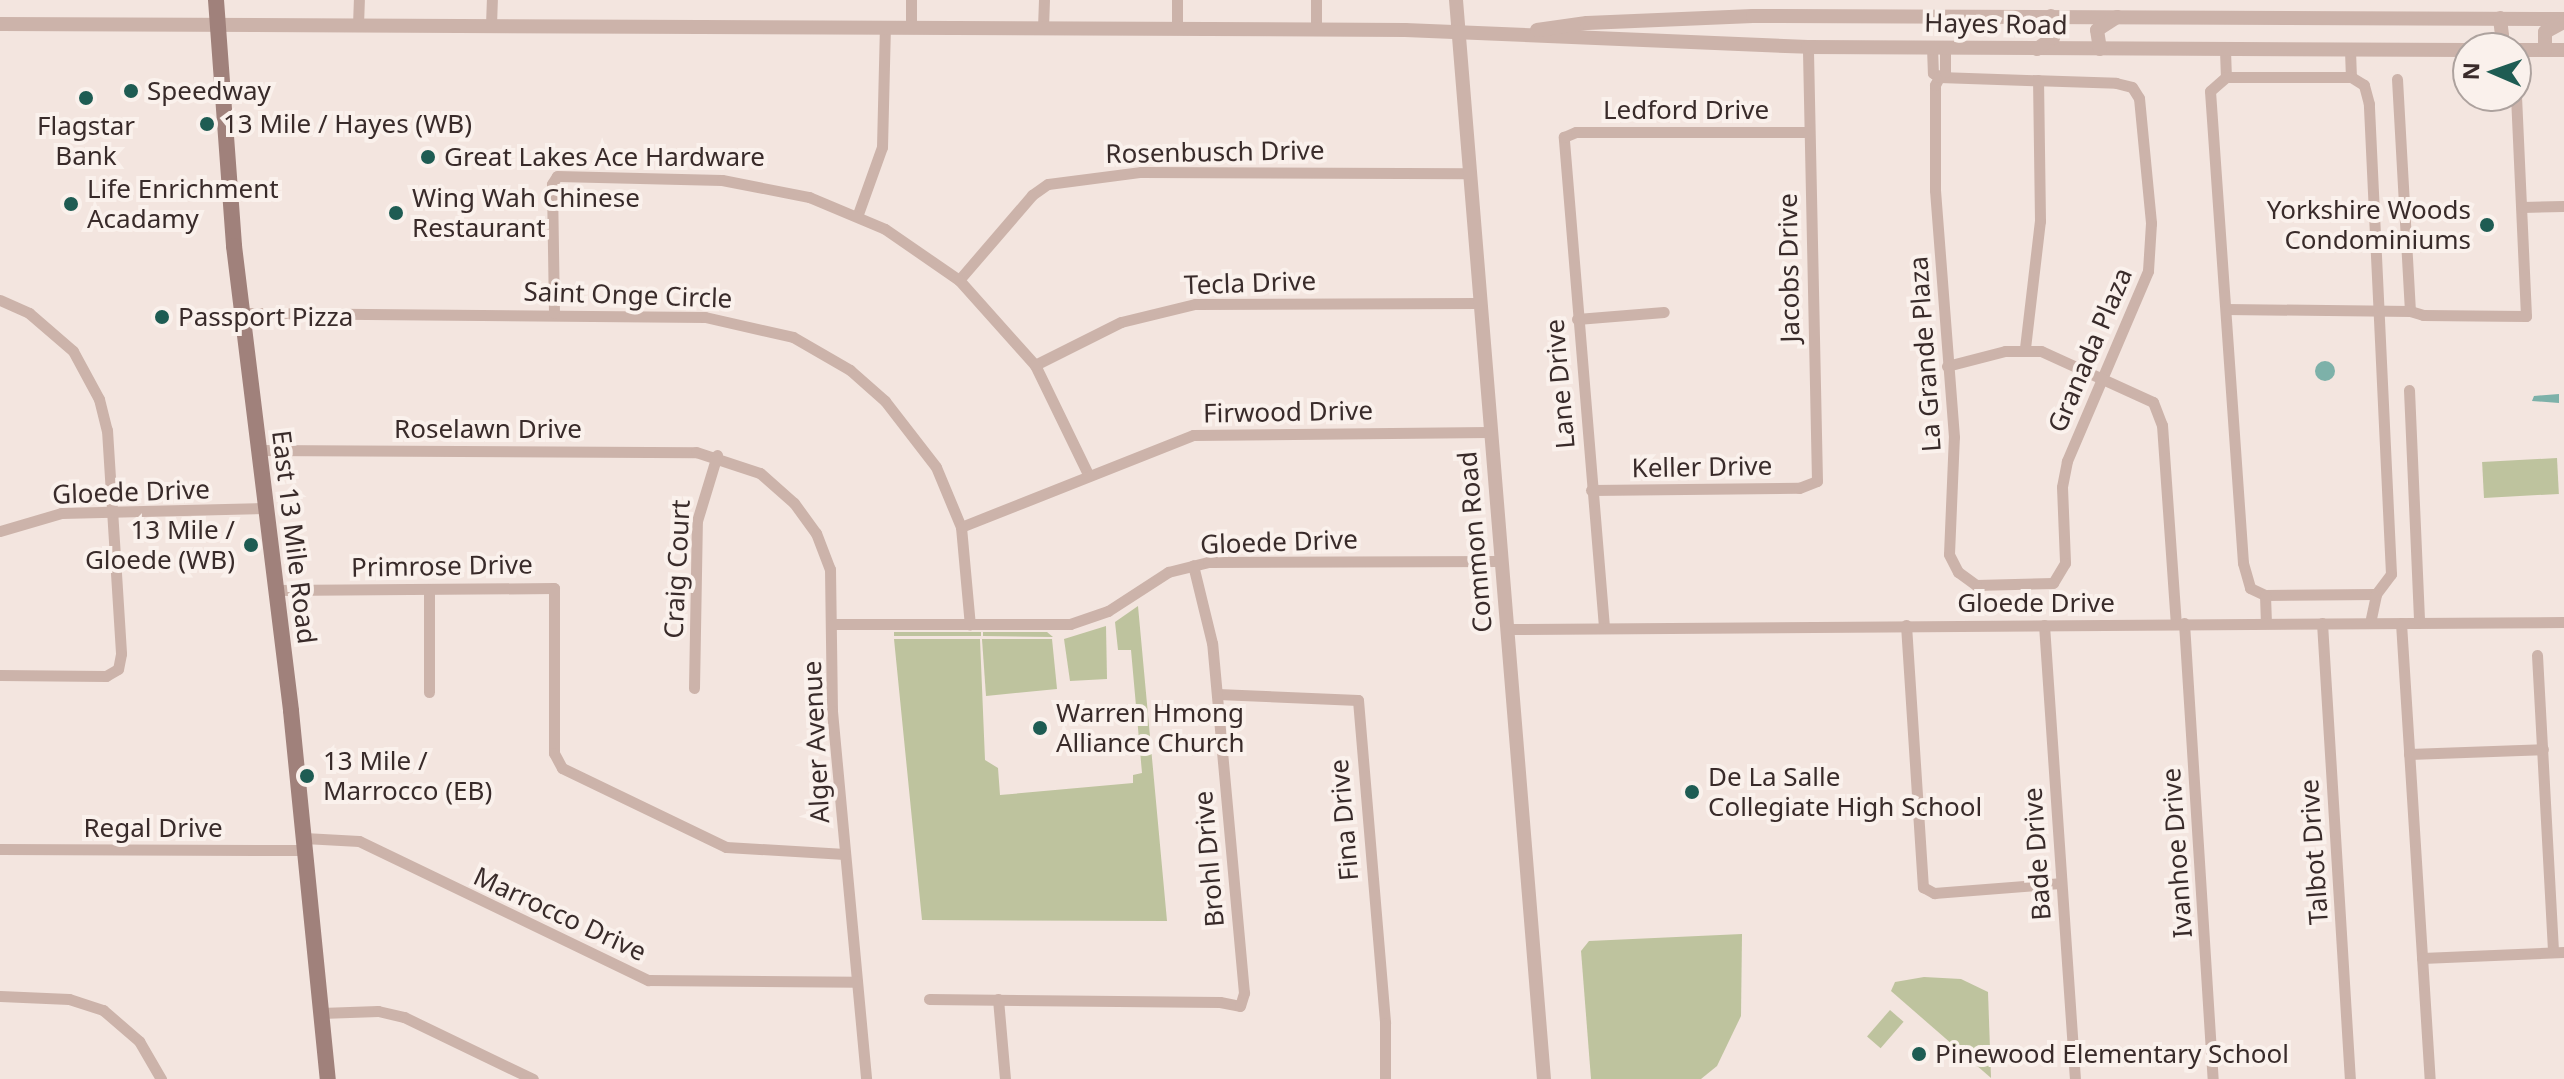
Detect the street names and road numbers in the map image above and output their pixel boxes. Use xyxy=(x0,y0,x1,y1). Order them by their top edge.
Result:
street label: Hayes Road xyxy=(1924,7,2068,41)
street label: Ledford Drive xyxy=(1603,94,1769,126)
street label: Rosenbusch Drive xyxy=(1105,134,1325,170)
street label: Jacobs Drive xyxy=(1772,193,1806,343)
street label: La Grande Plaza xyxy=(1903,255,1947,453)
street label: Granada Plaza xyxy=(2041,263,2139,437)
street label: Tecla Drive xyxy=(1183,265,1317,301)
street label: Saint Onge Circle xyxy=(523,276,733,314)
street label: Lane Drive xyxy=(1539,318,1581,450)
street label: Firwood Drive xyxy=(1203,395,1373,429)
street label: Roselawn Drive xyxy=(394,413,582,445)
street label: East 13 Mile Road xyxy=(265,428,323,646)
street label: Common Road xyxy=(1452,450,1498,634)
street label: Keller Drive xyxy=(1631,450,1773,484)
street label: Gloede Drive xyxy=(52,474,210,510)
street label: Craig Court xyxy=(658,499,696,639)
street label: Gloede Drive xyxy=(1200,524,1358,560)
street label: Primrose Drive xyxy=(351,549,533,583)
street label: Gloede Drive xyxy=(1957,587,2115,619)
street label: Alger Avenue xyxy=(796,660,836,824)
street label: Fina Drive xyxy=(1323,758,1365,882)
street label: Ivanhoe Drive xyxy=(2156,767,2198,939)
street label: Talbot Drive xyxy=(2293,778,2335,926)
street label: Bade Drive xyxy=(2017,786,2057,922)
street label: Brohl Drive xyxy=(1188,790,1230,928)
street label: Regal Drive xyxy=(83,812,223,844)
street label: Marrocco Drive xyxy=(469,860,651,968)

